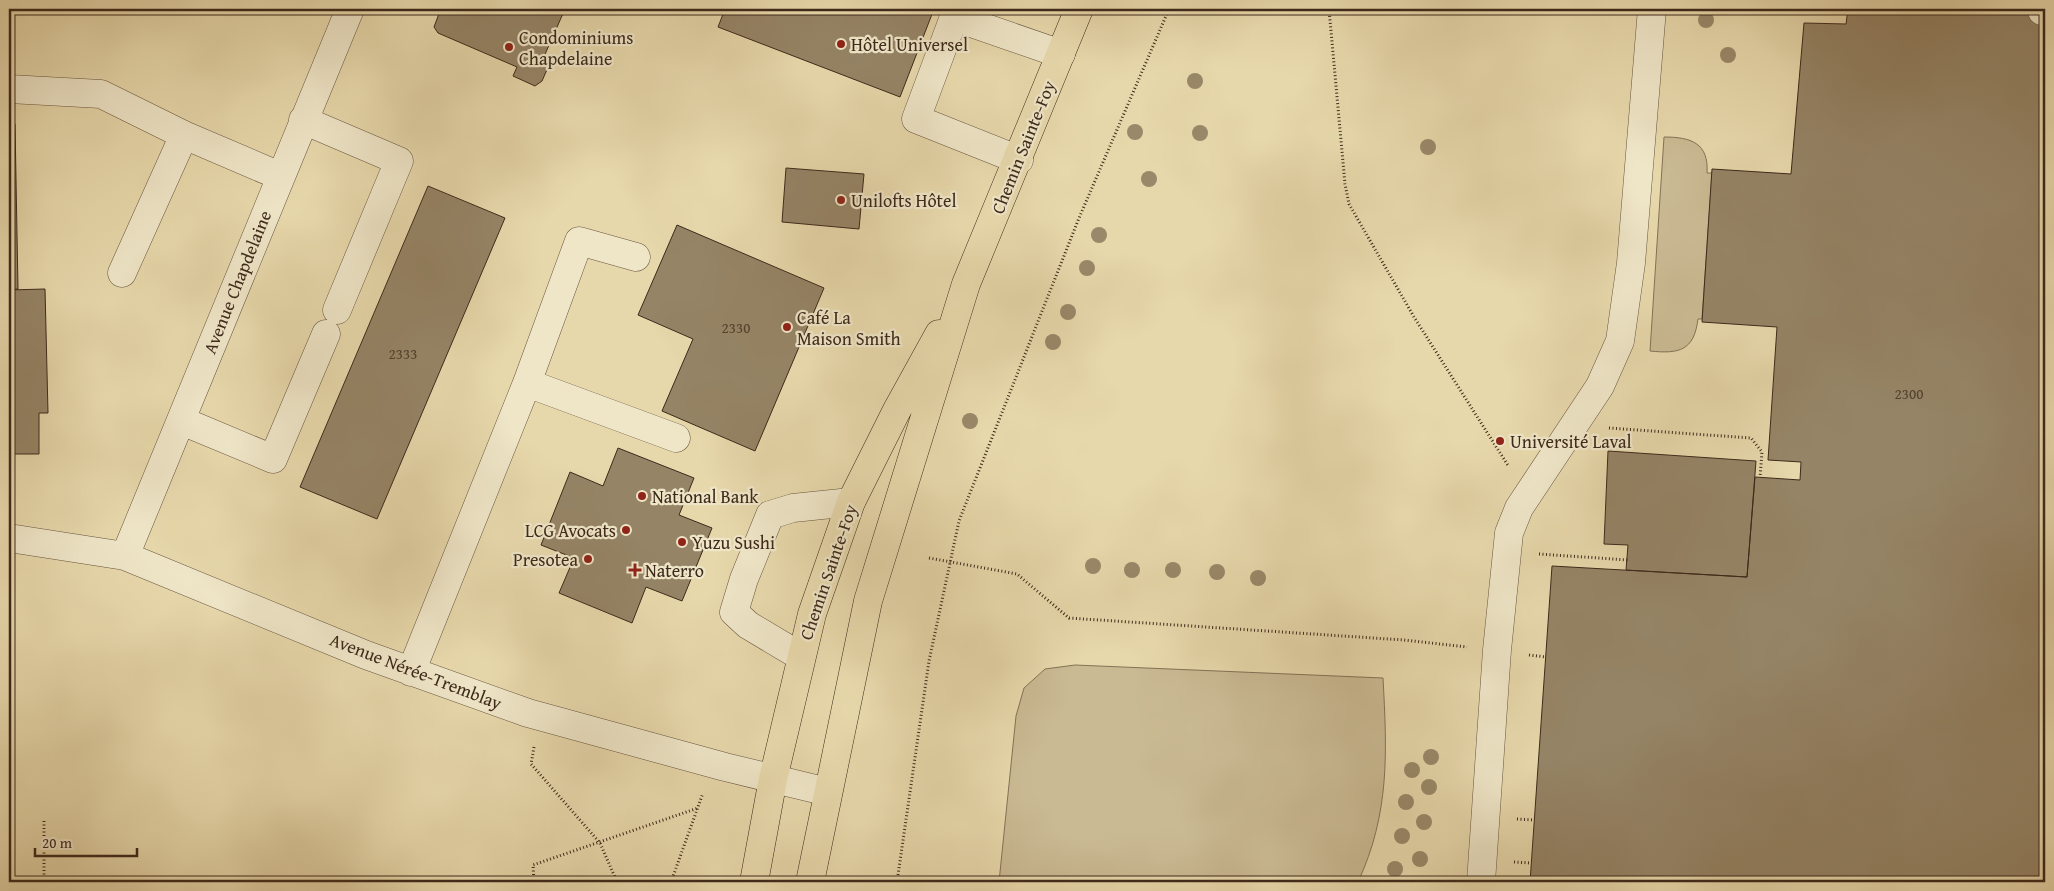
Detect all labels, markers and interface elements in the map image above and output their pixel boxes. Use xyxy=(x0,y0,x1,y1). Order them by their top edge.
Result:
place label: Condominiums Chapdelaine xyxy=(519,24,633,72)
place label: Hôtel Universel xyxy=(851,31,968,58)
marker: Hôtel Universel xyxy=(835,38,847,50)
marker: Condominiums Chapdelaine xyxy=(503,41,515,53)
street label: Chemin Sainte-Foy xyxy=(984,76,1062,218)
place label: Unilofts Hôtel xyxy=(851,187,956,214)
marker: Unilofts Hôtel xyxy=(835,194,847,206)
street label: Avenue Chapdelaine xyxy=(196,206,278,358)
place label: Café La Maison Smith xyxy=(797,304,901,352)
house number: 2330 xyxy=(722,317,750,338)
marker: Café La Maison Smith xyxy=(781,321,793,333)
house number: 2333 xyxy=(389,343,417,364)
house number: 2300 xyxy=(1895,383,1923,404)
place label: Université Laval xyxy=(1510,428,1632,455)
marker: Université Laval xyxy=(1494,435,1506,447)
place label: National Bank xyxy=(652,483,759,510)
marker: National Bank xyxy=(636,490,648,502)
street label: Chemin Sainte-Foy xyxy=(792,501,864,643)
place label: LCG Avocats xyxy=(525,517,616,544)
marker: LCG Avocats xyxy=(620,524,632,536)
place label: Yuzu Sushi xyxy=(692,529,775,556)
marker: Yuzu Sushi xyxy=(676,536,688,548)
place label: Presotea xyxy=(513,546,578,573)
marker: Presotea xyxy=(582,553,594,565)
place label: Naterro xyxy=(645,557,704,584)
marker: Naterro xyxy=(629,564,641,576)
street label: Avenue Nérée-Tremblay xyxy=(326,626,506,716)
scale bar xyxy=(35,826,138,858)
text: 20 m xyxy=(42,832,73,853)

